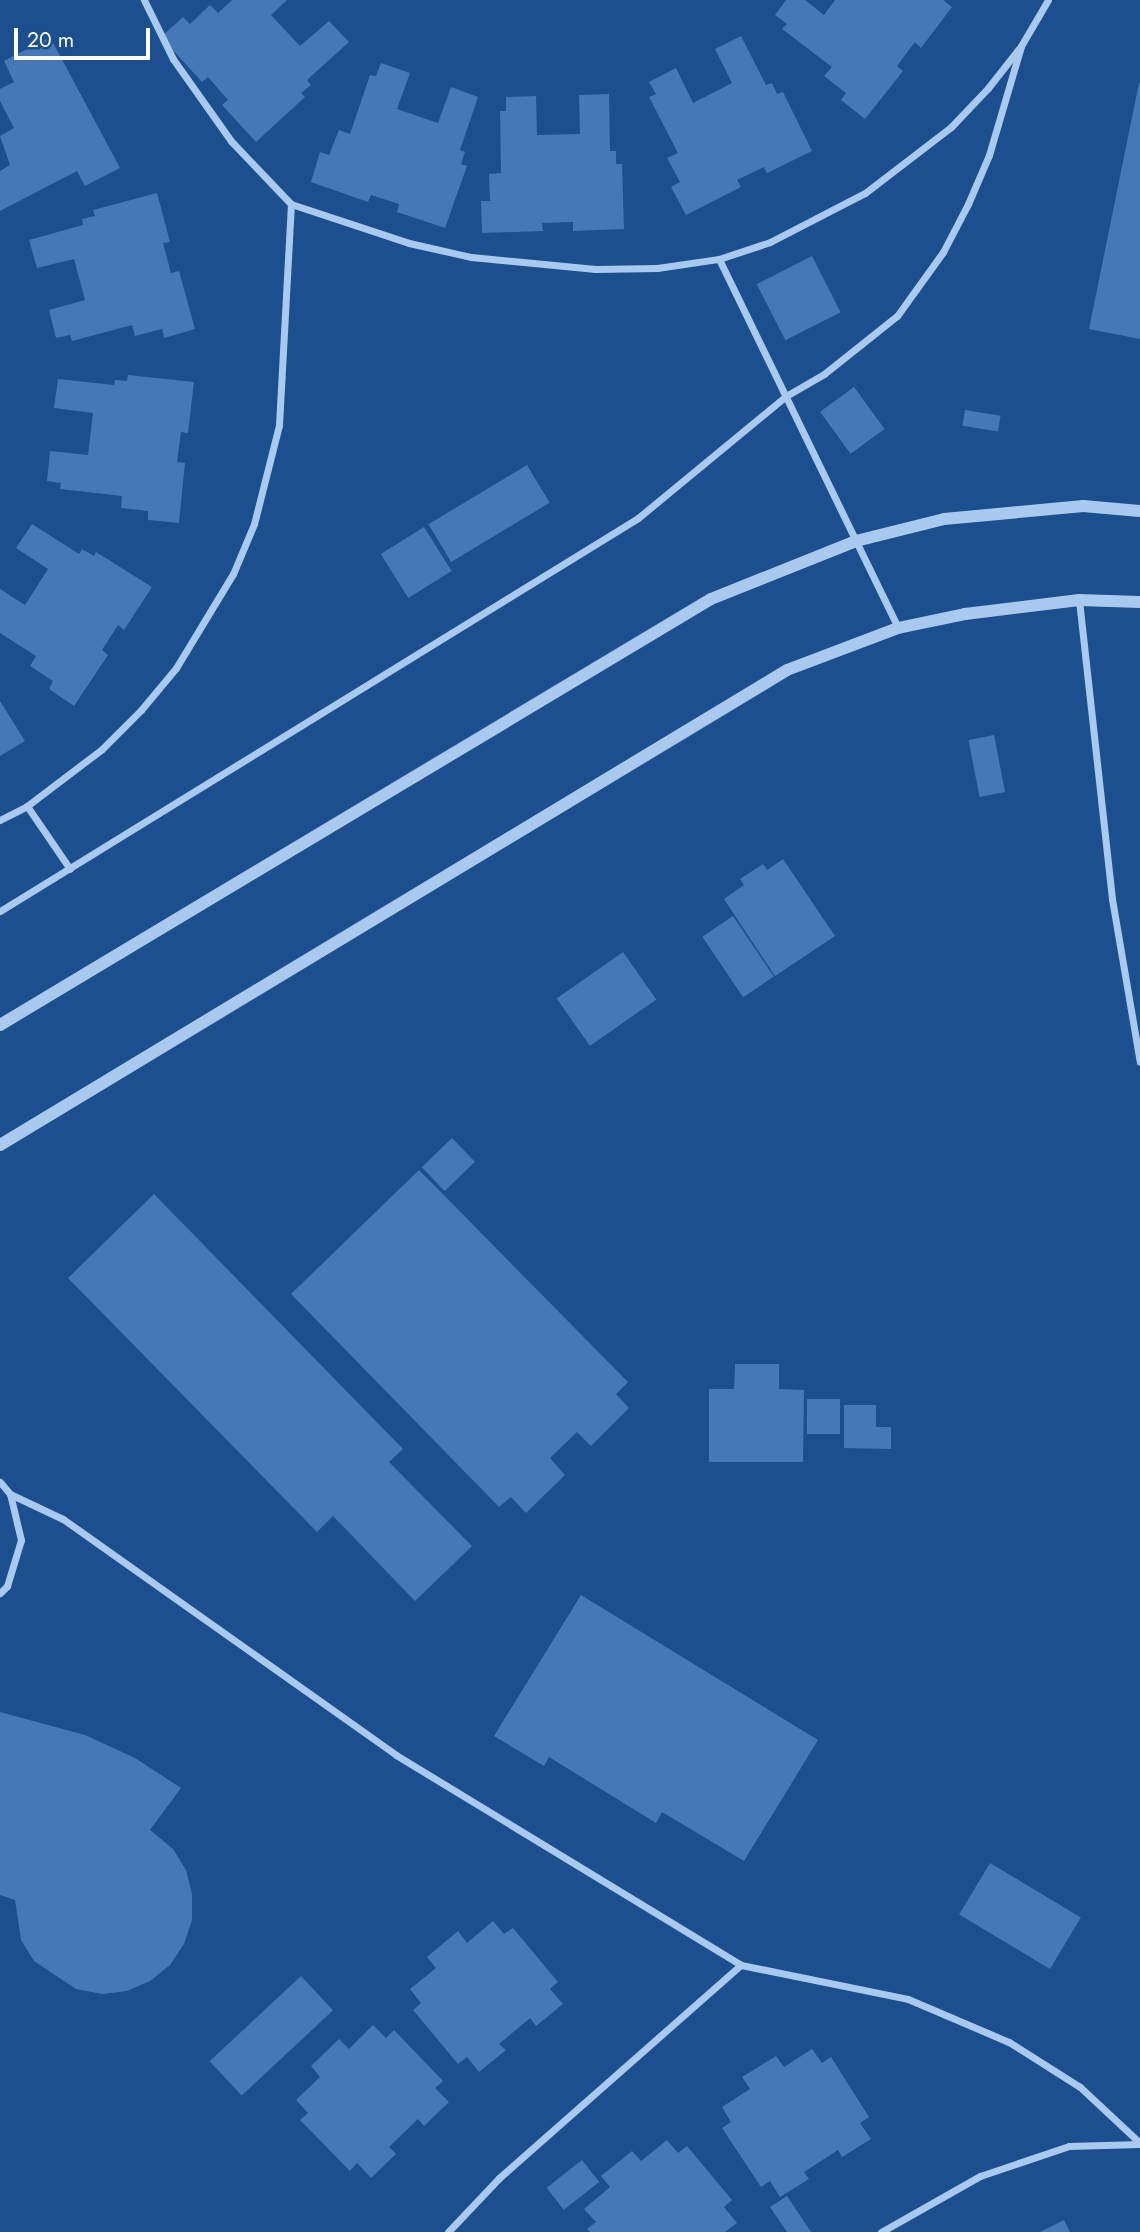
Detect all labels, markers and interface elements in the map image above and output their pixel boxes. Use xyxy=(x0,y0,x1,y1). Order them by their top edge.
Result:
scale bar xyxy=(18,14,154,58)
text: 20 m xyxy=(27,25,74,55)

